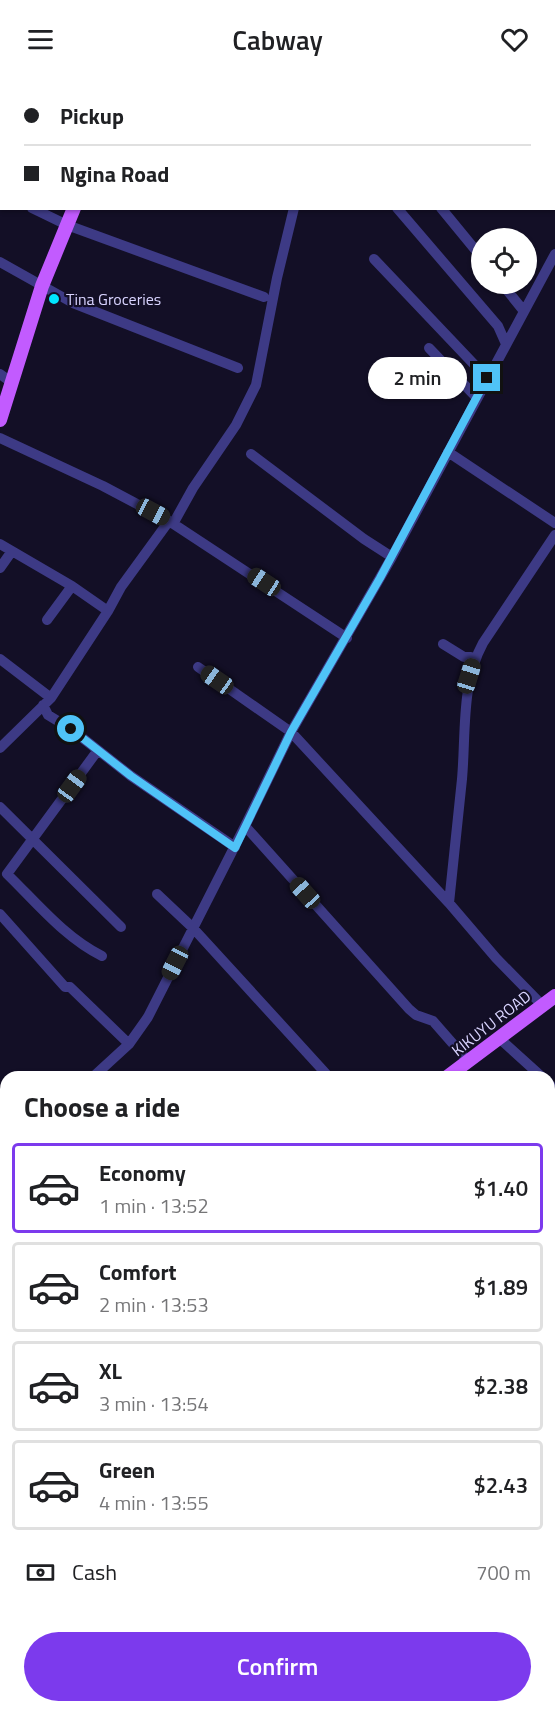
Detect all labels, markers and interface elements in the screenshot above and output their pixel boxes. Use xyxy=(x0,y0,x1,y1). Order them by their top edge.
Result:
text: Cabway xyxy=(232,19,323,60)
icon: menu xyxy=(24,23,57,56)
icon: heart xyxy=(498,23,531,56)
text: Pickup xyxy=(60,99,124,133)
text: Ngina Road xyxy=(60,157,169,191)
map controls xyxy=(471,228,537,294)
button: locate xyxy=(471,228,537,294)
place label: Tina Groceries xyxy=(66,287,161,311)
marker: Tina Groceries xyxy=(47,292,61,306)
callout: 2 min xyxy=(367,357,466,399)
text: 2 min xyxy=(393,362,442,393)
route end xyxy=(473,364,500,391)
car xyxy=(133,496,173,528)
car xyxy=(244,565,284,599)
car xyxy=(455,656,483,696)
car xyxy=(197,662,237,698)
route start xyxy=(57,715,84,742)
car xyxy=(54,766,90,806)
car xyxy=(286,874,324,912)
car xyxy=(159,943,191,983)
street label: KIKUYU ROAD xyxy=(446,984,536,1062)
text: Choose a ride xyxy=(24,1086,180,1127)
text: Economy xyxy=(99,1156,186,1190)
icon: car xyxy=(27,1161,81,1215)
text: $1.40 xyxy=(473,1171,528,1205)
text: 1 min · 13:52 xyxy=(99,1190,209,1221)
text: Comfort xyxy=(99,1255,177,1289)
icon: car xyxy=(27,1260,81,1314)
text: $1.89 xyxy=(473,1270,528,1304)
text: 2 min · 13:53 xyxy=(99,1289,209,1320)
text: XL xyxy=(99,1354,122,1388)
icon: car xyxy=(27,1359,81,1413)
text: $2.38 xyxy=(473,1369,528,1403)
text: 3 min · 13:54 xyxy=(99,1388,209,1419)
text: Green xyxy=(99,1453,155,1487)
icon: car xyxy=(27,1458,81,1512)
text: $2.43 xyxy=(473,1468,528,1502)
text: 4 min · 13:55 xyxy=(99,1487,209,1518)
text: Cash xyxy=(72,1555,117,1589)
icon: cash xyxy=(24,1556,57,1589)
text: 700 m xyxy=(476,1557,531,1588)
button: Confirm xyxy=(24,1632,531,1701)

